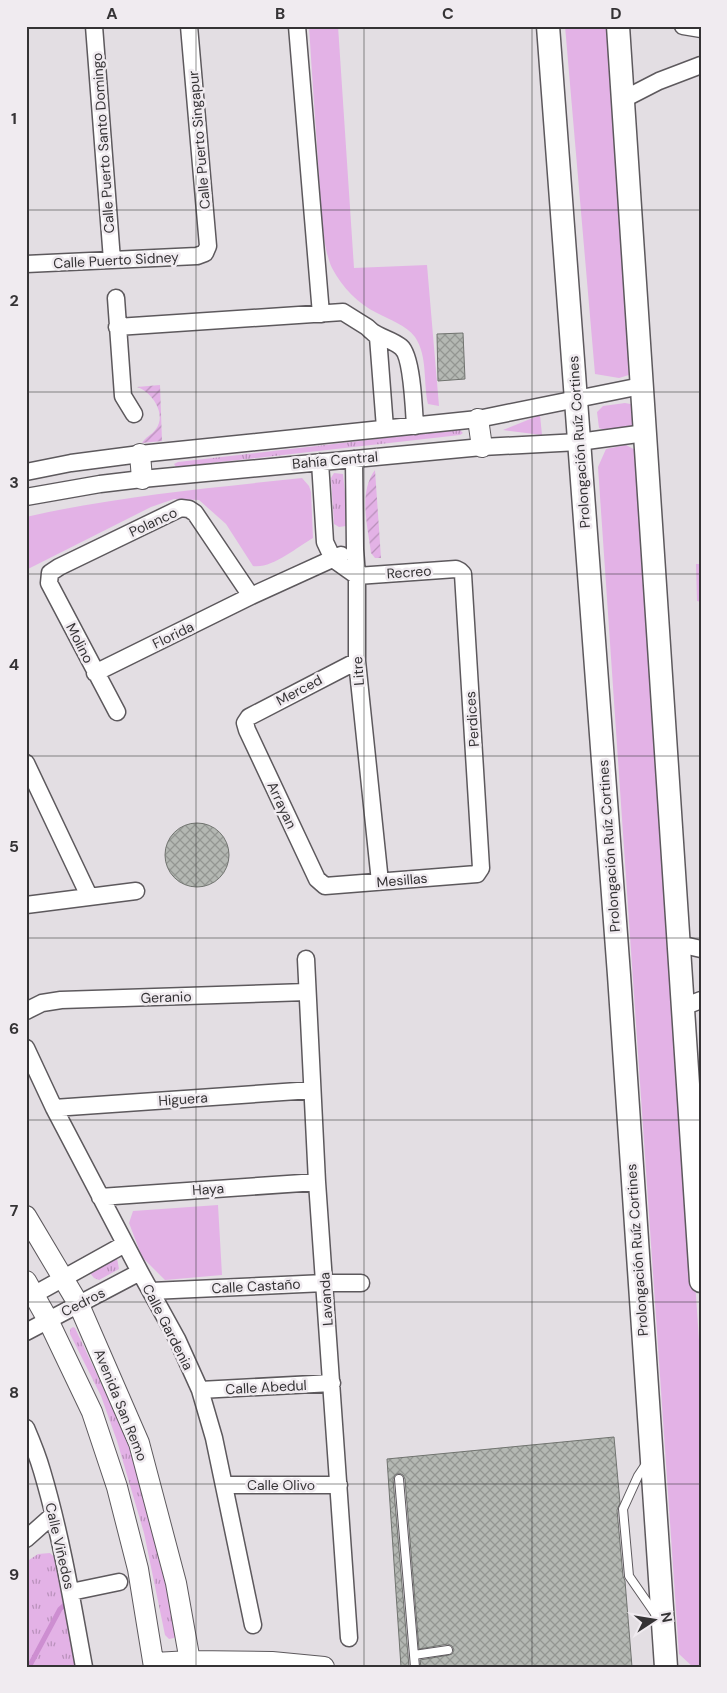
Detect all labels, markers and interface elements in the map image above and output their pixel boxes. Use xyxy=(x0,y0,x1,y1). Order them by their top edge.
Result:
text: A xyxy=(106,3,118,24)
text: B xyxy=(275,3,285,24)
text: C xyxy=(442,3,454,24)
text: D xyxy=(610,3,622,24)
street label: Calle Puerto Santo Domingo xyxy=(88,52,118,234)
street label: Calle Puerto Singapur xyxy=(184,70,214,210)
text: 1 xyxy=(11,108,17,129)
street label: Calle Puerto Sidney xyxy=(53,248,180,272)
text: 2 xyxy=(9,290,19,311)
street label: Prolongación Ruíz Cortines xyxy=(564,355,594,529)
street label: Bahía Central xyxy=(291,447,379,473)
text: 3 xyxy=(9,472,19,493)
street label: Polanco xyxy=(126,503,180,541)
street label: Recreo xyxy=(386,561,432,583)
street label: Florida xyxy=(149,617,197,653)
street label: Molino xyxy=(62,620,98,666)
text: 4 xyxy=(9,654,19,675)
street label: Litre xyxy=(348,656,368,686)
street label: Merced xyxy=(273,670,325,710)
street label: Perdices xyxy=(461,691,483,747)
street label: Prolongación Ruíz Cortines xyxy=(594,759,624,933)
street label: Arrayan xyxy=(263,779,301,831)
text: 5 xyxy=(9,836,19,857)
street label: Mesillas xyxy=(376,869,428,891)
street label: Geranio xyxy=(140,987,192,1007)
text: 6 xyxy=(9,1018,19,1039)
street label: Higuera xyxy=(158,1088,208,1110)
street label: Prolongación Ruíz Cortines xyxy=(622,1163,652,1337)
street label: Haya xyxy=(191,1179,225,1199)
text: 7 xyxy=(10,1200,19,1221)
street label: Lavanda xyxy=(315,1272,337,1326)
street label: Calle Castaño xyxy=(211,1275,301,1297)
street label: Calle Gardenia xyxy=(139,1281,197,1373)
street label: Cedros xyxy=(58,1283,108,1321)
street label: Avenida San Remo xyxy=(90,1346,152,1464)
street label: Calle Abedul xyxy=(225,1376,307,1398)
text: 8 xyxy=(9,1382,19,1403)
street label: Calle Olivo xyxy=(247,1476,315,1494)
street label: Calle Viñedos xyxy=(41,1501,79,1591)
text: 9 xyxy=(9,1564,19,1585)
north arrow xyxy=(630,1596,680,1646)
text: N xyxy=(657,1610,677,1624)

